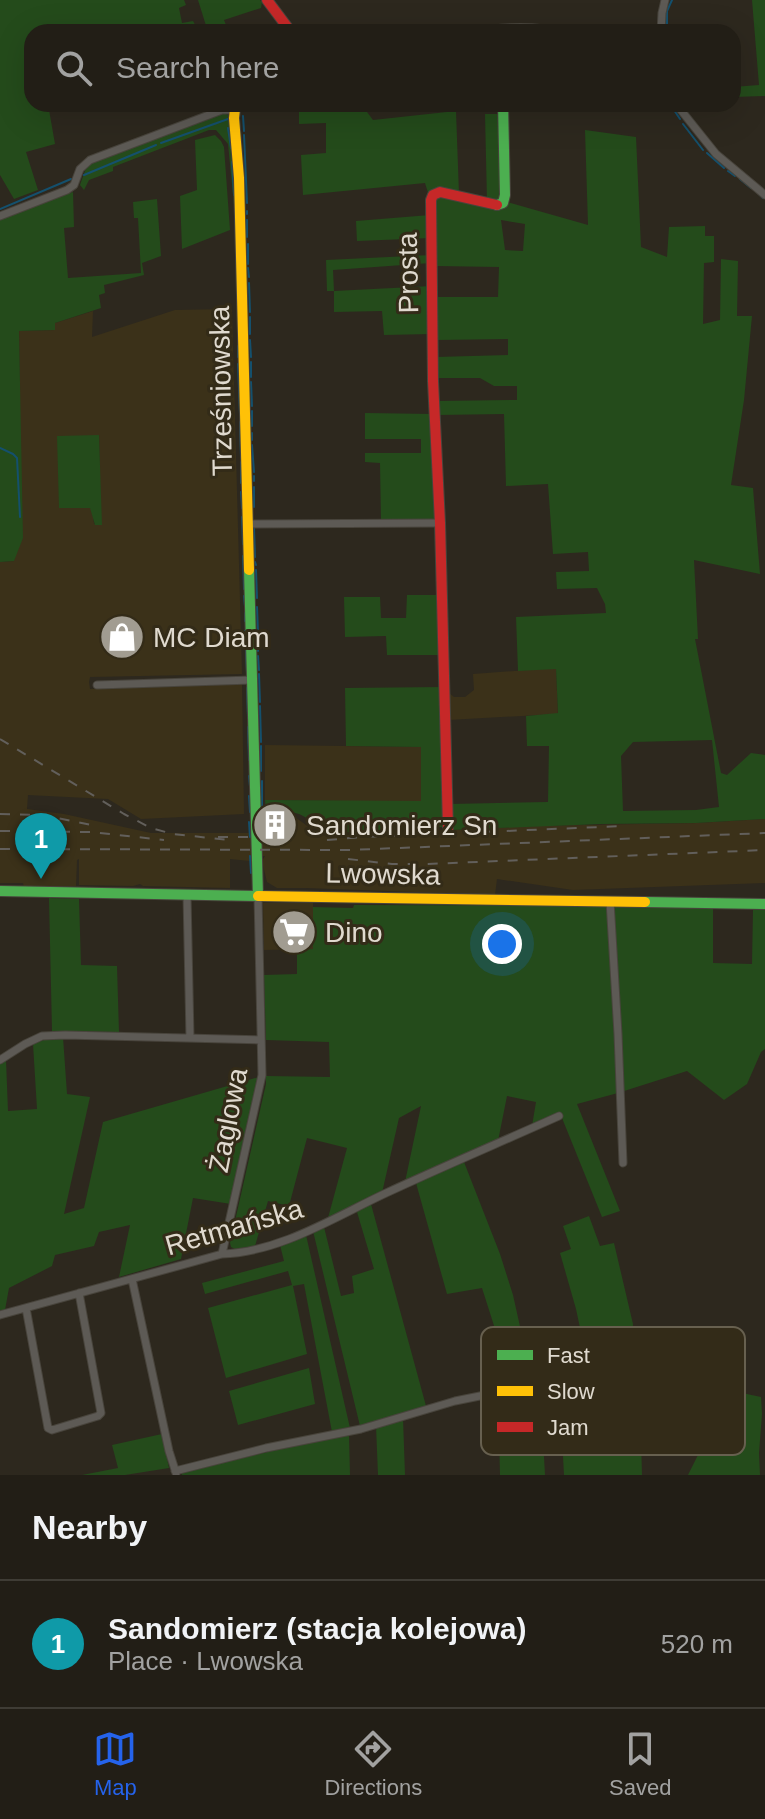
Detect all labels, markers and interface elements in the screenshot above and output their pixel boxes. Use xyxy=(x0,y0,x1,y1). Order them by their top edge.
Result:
search box xyxy=(24,24,741,112)
icon: search xyxy=(52,46,96,90)
text: Search here xyxy=(116,51,279,84)
street label: Prosta xyxy=(392,232,424,314)
street label: Trześniowska xyxy=(204,305,238,476)
shop icon: MC Diam xyxy=(98,613,146,661)
place label: MC Diam xyxy=(153,622,270,653)
building icon: Sandomierz Sn xyxy=(251,801,299,849)
place label: Sandomierz Sn xyxy=(306,810,497,841)
pin: 1 xyxy=(15,813,67,879)
street label: Lwowska xyxy=(325,857,441,891)
supermarket icon: Dino xyxy=(270,908,318,956)
place label: Dino xyxy=(325,917,383,948)
your location xyxy=(482,924,522,964)
street label: Żaglowa xyxy=(203,1065,253,1175)
street label: Retmańska xyxy=(162,1192,307,1261)
legend xyxy=(481,1327,745,1455)
text: Fast xyxy=(547,1343,590,1368)
text: Slow xyxy=(547,1379,595,1404)
text: Jam xyxy=(547,1415,589,1440)
text: Nearby xyxy=(32,1508,147,1546)
text: Sandomierz (stacja kolejowa) xyxy=(108,1612,526,1645)
text: 1 xyxy=(51,1629,65,1659)
text: 520 m xyxy=(661,1629,733,1659)
text: Place · Lwowska xyxy=(108,1646,303,1676)
tab: Map xyxy=(93,1727,137,1801)
tab: Directions xyxy=(324,1727,422,1801)
tab: Saved xyxy=(609,1727,672,1801)

